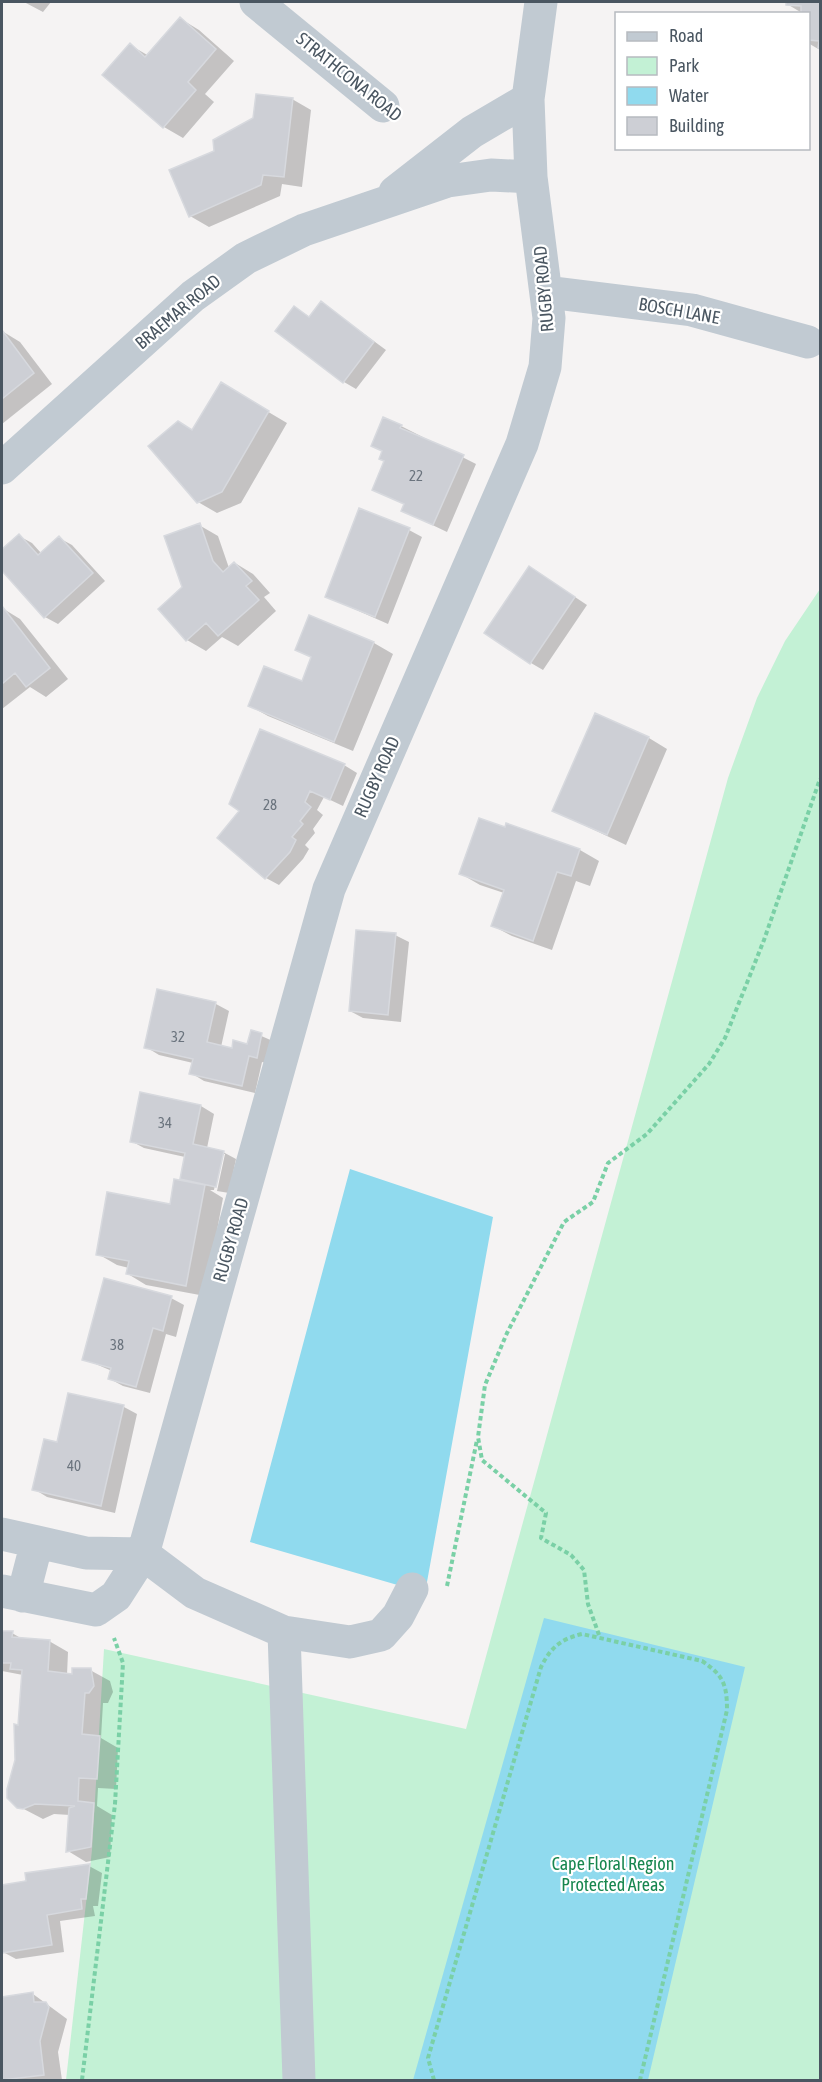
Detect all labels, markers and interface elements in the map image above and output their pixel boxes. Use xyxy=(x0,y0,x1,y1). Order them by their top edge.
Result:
legend xyxy=(615,12,810,150)
text: Road xyxy=(669,25,703,46)
street label: STRATHCONA ROAD xyxy=(292,28,406,125)
text: Park xyxy=(669,55,699,76)
text: Water xyxy=(669,85,709,106)
text: Building xyxy=(669,115,724,136)
street label: RUGBY ROAD xyxy=(529,245,558,333)
street label: BRAEMAR ROAD xyxy=(131,270,224,353)
street label: BOSCH LANE xyxy=(637,293,721,328)
house number: 22 xyxy=(409,467,423,484)
street label: RUGBY ROAD xyxy=(349,733,404,821)
house number: 28 xyxy=(263,796,277,813)
house number: 32 xyxy=(171,1028,185,1045)
house number: 34 xyxy=(158,1114,172,1131)
street label: RUGBY ROAD xyxy=(209,1195,253,1284)
house number: 38 xyxy=(110,1336,124,1353)
house number: 40 xyxy=(67,1457,81,1474)
park label: Cape Floral Region Protected Areas xyxy=(552,1853,674,1895)

